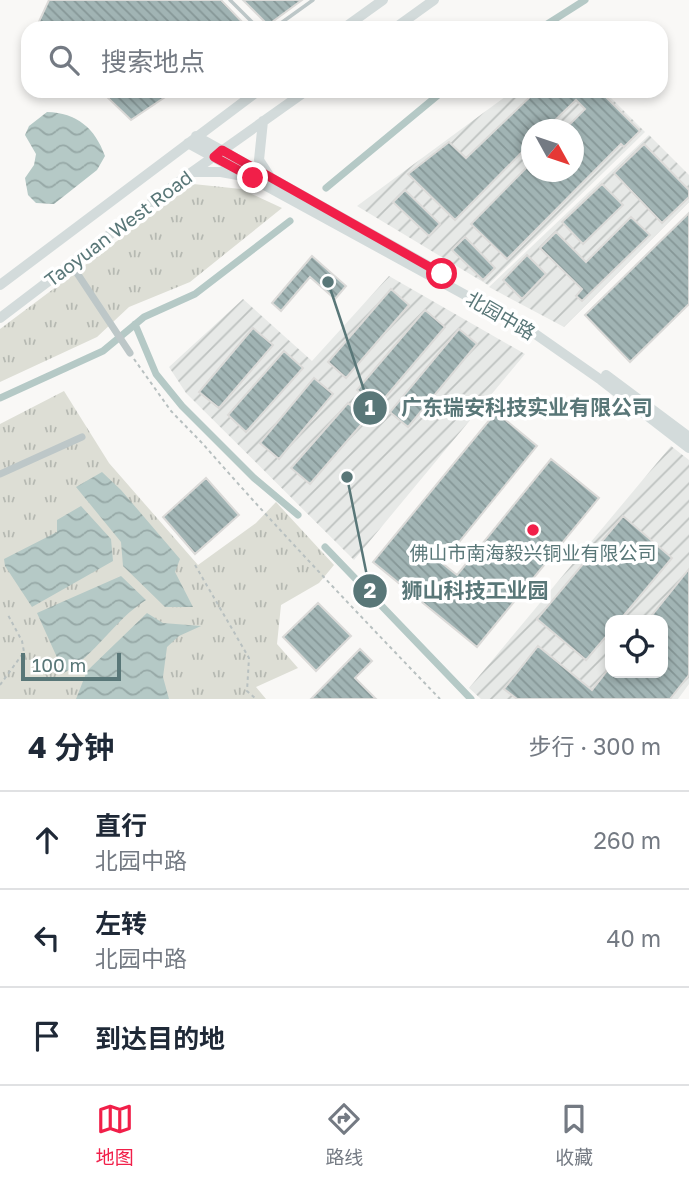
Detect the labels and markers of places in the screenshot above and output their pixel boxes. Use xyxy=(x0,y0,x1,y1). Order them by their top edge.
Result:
callout: 广东瑞安科技实业有限公司 xyxy=(352,387,667,429)
marker: 佛山市南海毅兴铜业有限公司 xyxy=(525,522,541,538)
place label: 佛山市南海毅兴铜业有限公司 xyxy=(409,541,657,564)
callout: 狮山科技工业园 xyxy=(353,570,563,612)

